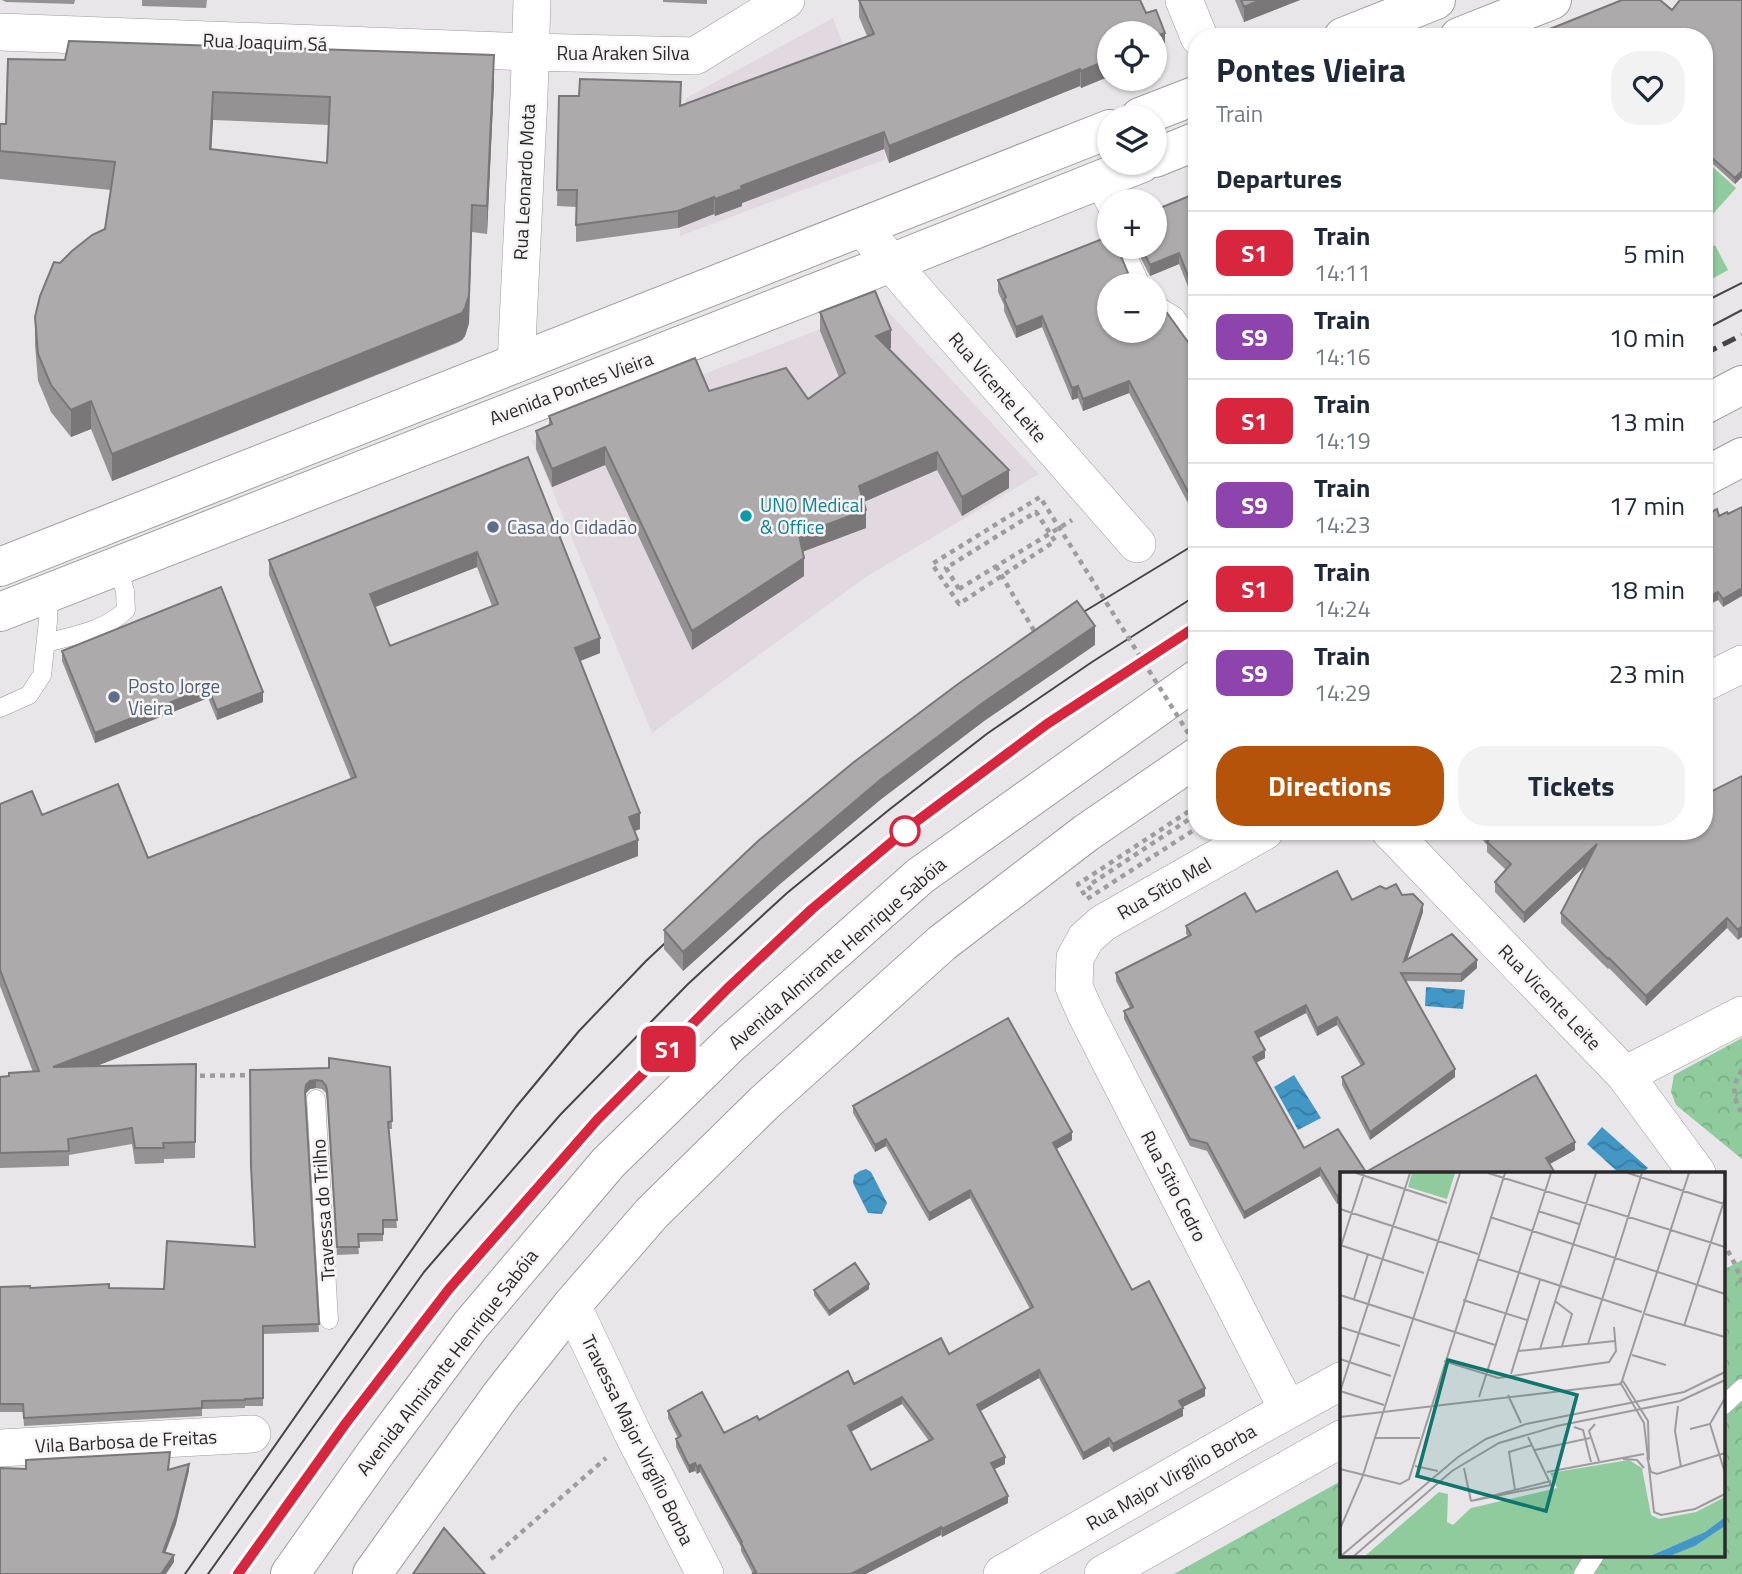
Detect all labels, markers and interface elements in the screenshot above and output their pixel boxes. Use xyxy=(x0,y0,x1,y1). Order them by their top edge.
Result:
map controls xyxy=(1097,21,1167,343)
button: locate xyxy=(1097,21,1167,91)
street label: Rua Joaquim Sá xyxy=(202,25,328,58)
street label: Rua Araken Silva xyxy=(556,38,690,67)
text: Pontes Vieira xyxy=(1216,45,1406,95)
button: heart xyxy=(1611,51,1685,125)
text: Train xyxy=(1216,96,1263,131)
street label: Rua Leonardo Mota xyxy=(505,103,542,261)
button: layers xyxy=(1097,105,1167,175)
text: Departures xyxy=(1216,159,1342,198)
button: + xyxy=(1097,189,1167,259)
text: Train xyxy=(1314,216,1370,255)
text: 5 min xyxy=(1623,234,1685,273)
text: S1 xyxy=(1241,235,1268,271)
text: 14:11 xyxy=(1314,255,1371,290)
button: − xyxy=(1097,273,1167,343)
text: Train xyxy=(1314,300,1370,339)
text: 10 min xyxy=(1609,318,1685,357)
text: S9 xyxy=(1241,319,1268,355)
street label: Rua Vicente Leite xyxy=(942,325,1055,448)
text: 14:16 xyxy=(1314,339,1371,374)
street label: Avenida Pontes Vieira xyxy=(485,343,657,432)
text: Train xyxy=(1314,384,1370,423)
text: 13 min xyxy=(1609,402,1685,441)
text: S1 xyxy=(1241,403,1268,439)
text: 14:19 xyxy=(1314,423,1371,458)
text: Train xyxy=(1314,468,1370,507)
text: 17 min xyxy=(1609,486,1685,525)
text: S9 xyxy=(1241,487,1268,523)
place label: UNO Medical & Office xyxy=(760,490,864,541)
text: 14:23 xyxy=(1314,507,1371,542)
marker: UNO Medical & Office xyxy=(738,508,754,524)
place label: Casa do Cidadão xyxy=(507,512,637,541)
marker: Casa do Cidadão xyxy=(485,519,501,535)
text: Train xyxy=(1314,552,1370,591)
text: 18 min xyxy=(1609,570,1685,609)
text: S1 xyxy=(1241,571,1268,607)
text: 14:24 xyxy=(1314,591,1371,626)
text: Train xyxy=(1314,636,1370,675)
text: 23 min xyxy=(1609,654,1685,693)
text: S9 xyxy=(1241,655,1268,691)
place label: Posto Jorge Vieira xyxy=(128,671,220,722)
text: 14:29 xyxy=(1314,675,1371,710)
marker: Posto Jorge Vieira xyxy=(106,689,122,705)
button: Directions xyxy=(1216,746,1444,826)
button: Tickets xyxy=(1458,746,1685,826)
unlabelled marker xyxy=(890,816,920,846)
street label: Avenida Almirante Henrique Sabóia xyxy=(721,849,952,1056)
street label: Rua Sítio Mel xyxy=(1111,849,1216,926)
street label: Rua Vicente Leite xyxy=(1492,937,1609,1056)
line badge: S1 xyxy=(636,1026,700,1072)
text: S1 xyxy=(655,1031,681,1067)
street label: Rua Sítio Cedro xyxy=(1134,1125,1215,1246)
street label: Travessa do Trilho xyxy=(303,1138,342,1282)
inset map xyxy=(1340,1172,1724,1556)
street label: Avenida Almirante Henrique Sabóia xyxy=(349,1242,545,1481)
street label: Travessa Major Virgílio Borba xyxy=(575,1330,702,1550)
street label: Rua Major Virgílio Borba xyxy=(1080,1416,1262,1537)
street label: Vila Barbosa de Freitas xyxy=(34,1421,218,1460)

